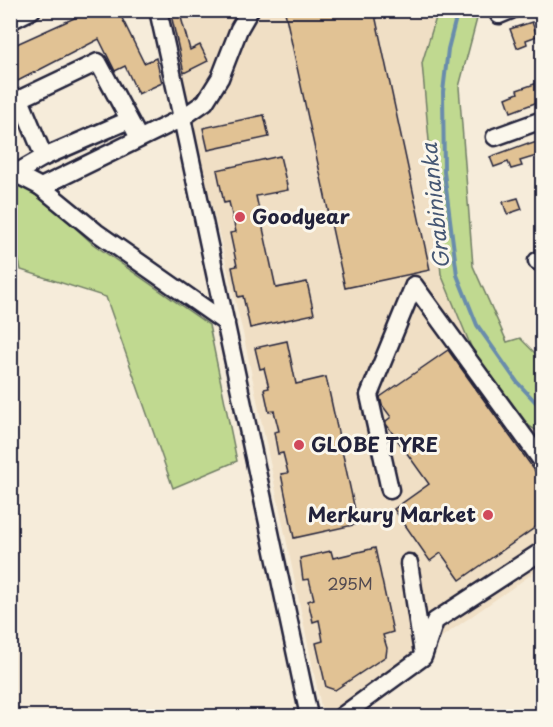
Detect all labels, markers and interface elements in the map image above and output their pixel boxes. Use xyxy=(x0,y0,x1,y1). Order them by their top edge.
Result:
water label: Grabinianka xyxy=(411,140,457,271)
place label: Goodyear xyxy=(252,201,350,231)
marker: Goodyear xyxy=(233,210,247,224)
place label: GLOBE TYRE xyxy=(311,429,438,459)
marker: GLOBE TYRE xyxy=(292,438,306,452)
place label: Merkury Market xyxy=(308,499,476,529)
marker: Merkury Market xyxy=(481,508,495,522)
house number: 295M xyxy=(327,571,373,595)

